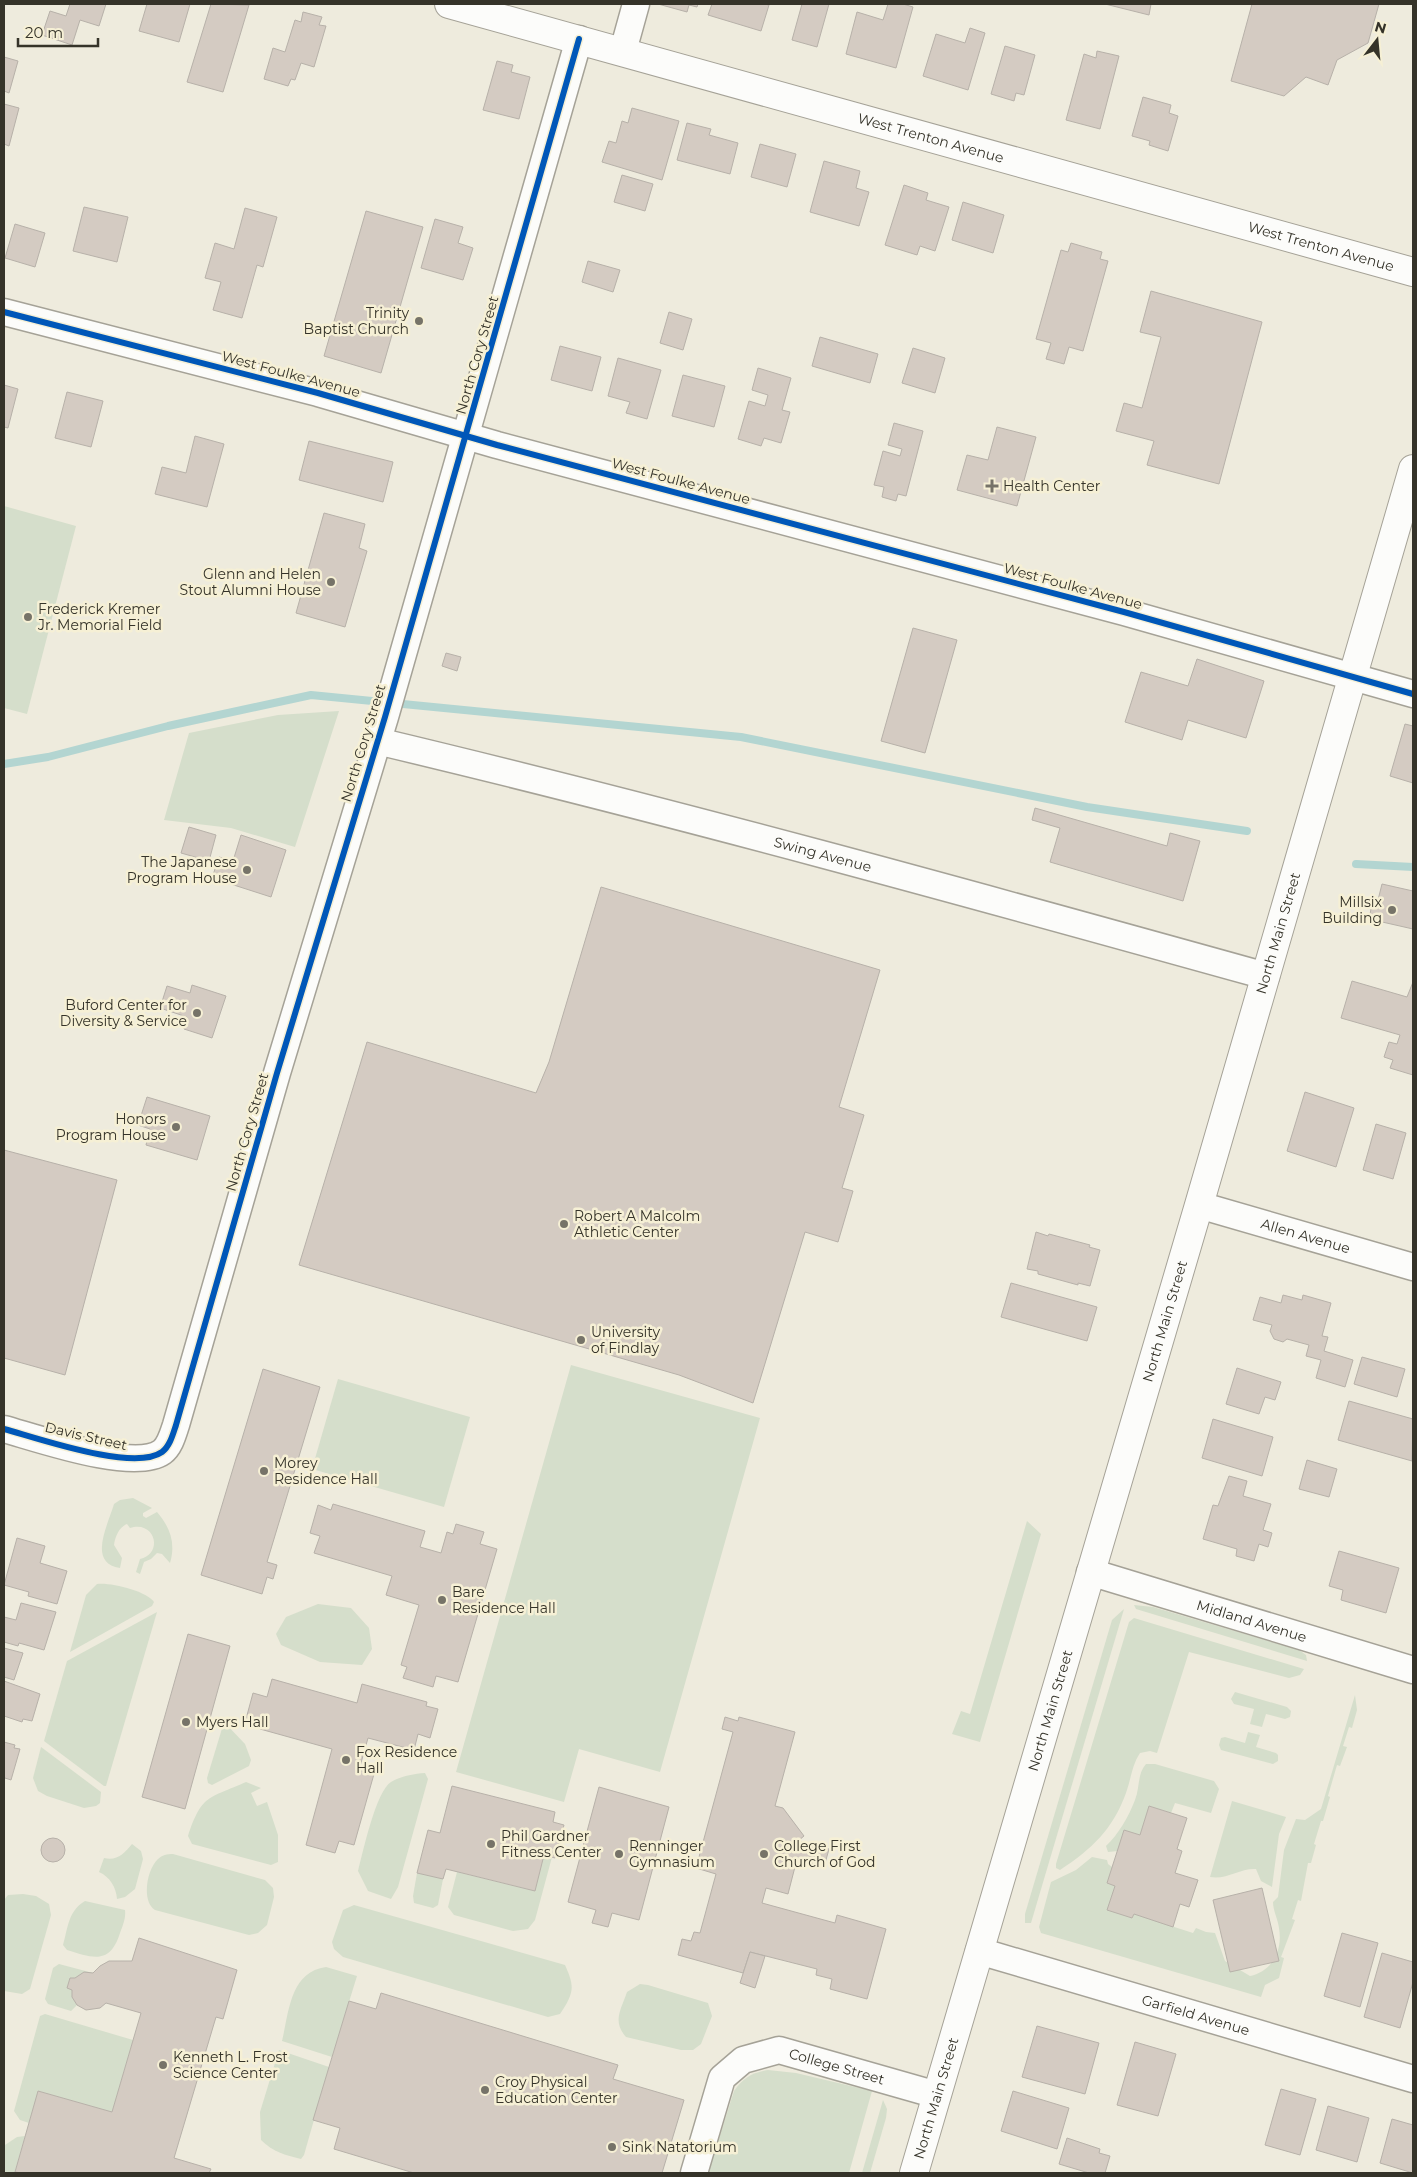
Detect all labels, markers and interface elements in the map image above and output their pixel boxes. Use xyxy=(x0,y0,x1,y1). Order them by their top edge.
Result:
scale bar xyxy=(18,15,98,47)
north arrow xyxy=(1352,15,1402,65)
text: N xyxy=(1373,17,1389,38)
text: 20 m xyxy=(25,23,63,42)
street label: West Trenton Avenue xyxy=(856,109,1006,167)
street label: West Trenton Avenue xyxy=(1246,218,1396,275)
street label: North Cory Street xyxy=(451,293,503,416)
place label: Trinity Baptist Church xyxy=(304,304,409,338)
marker: Trinity Baptist Church xyxy=(413,315,425,327)
street label: West Foulke Avenue xyxy=(220,347,362,401)
street label: West Foulke Avenue xyxy=(610,454,752,508)
place label: Health Center xyxy=(1003,477,1101,495)
marker: Health Center xyxy=(985,479,999,493)
street label: West Foulke Avenue xyxy=(1002,559,1144,613)
place label: Glenn and Helen Stout Alumni House xyxy=(180,565,321,599)
marker: Glenn and Helen Stout Alumni House xyxy=(325,576,337,588)
place label: Frederick Kremer Jr. Memorial Field xyxy=(37,600,162,634)
marker: Frederick Kremer Jr. Memorial Field xyxy=(22,611,34,623)
street label: North Cory Street xyxy=(337,682,390,804)
street label: Swing Avenue xyxy=(772,833,874,876)
place label: The Japanese Program House xyxy=(127,853,237,887)
marker: The Japanese Program House xyxy=(241,864,253,876)
street label: North Main Street xyxy=(1252,870,1304,996)
place label: Millsix Building xyxy=(1322,893,1383,927)
marker: Millsix Building xyxy=(1386,904,1398,916)
place label: Buford Center for Diversity & Service xyxy=(60,996,187,1030)
marker: Buford Center for Diversity & Service xyxy=(191,1007,203,1019)
street label: North Cory Street xyxy=(221,1070,273,1193)
place label: Honors Program House xyxy=(56,1110,166,1144)
marker: Honors Program House xyxy=(170,1121,182,1133)
place label: Robert A Malcolm Athletic Center xyxy=(574,1207,700,1241)
street label: Allen Avenue xyxy=(1259,1214,1352,1257)
marker: Robert A Malcolm Athletic Center xyxy=(558,1218,570,1230)
street label: North Main Street xyxy=(1138,1258,1191,1384)
place label: University of Findlay xyxy=(591,1323,660,1357)
marker: University of Findlay xyxy=(575,1334,587,1346)
street label: Davis Street xyxy=(43,1418,129,1454)
place label: Morey Residence Hall xyxy=(274,1454,378,1488)
marker: Morey Residence Hall xyxy=(258,1465,270,1477)
place label: Bare Residence Hall xyxy=(452,1583,556,1617)
marker: Bare Residence Hall xyxy=(436,1594,448,1606)
street label: Midland Avenue xyxy=(1194,1596,1309,1646)
street label: North Main Street xyxy=(1024,1647,1077,1773)
place label: Myers Hall xyxy=(196,1713,268,1731)
marker: Myers Hall xyxy=(180,1716,192,1728)
place label: Fox Residence Hall xyxy=(356,1743,457,1777)
marker: Fox Residence Hall xyxy=(340,1754,352,1766)
place label: Phil Gardner Fitness Center xyxy=(501,1827,602,1861)
place label: Renninger Gymnasium xyxy=(629,1837,715,1871)
place label: College First Church of God xyxy=(774,1837,875,1871)
marker: Phil Gardner Fitness Center xyxy=(485,1838,497,1850)
marker: Renninger Gymnasium xyxy=(613,1848,625,1860)
marker: College First Church of God xyxy=(758,1848,770,1860)
street label: Garfield Avenue xyxy=(1140,1990,1252,2039)
street label: North Main Street xyxy=(910,2035,963,2161)
street label: College Street xyxy=(787,2044,887,2089)
place label: Kenneth L. Frost Science Center xyxy=(173,2048,288,2082)
marker: Kenneth L. Frost Science Center xyxy=(157,2059,169,2071)
place label: Croy Physical Education Center xyxy=(495,2073,618,2107)
marker: Croy Physical Education Center xyxy=(479,2084,491,2096)
place label: Sink Natatorium xyxy=(622,2138,737,2156)
marker: Sink Natatorium xyxy=(606,2141,618,2153)

